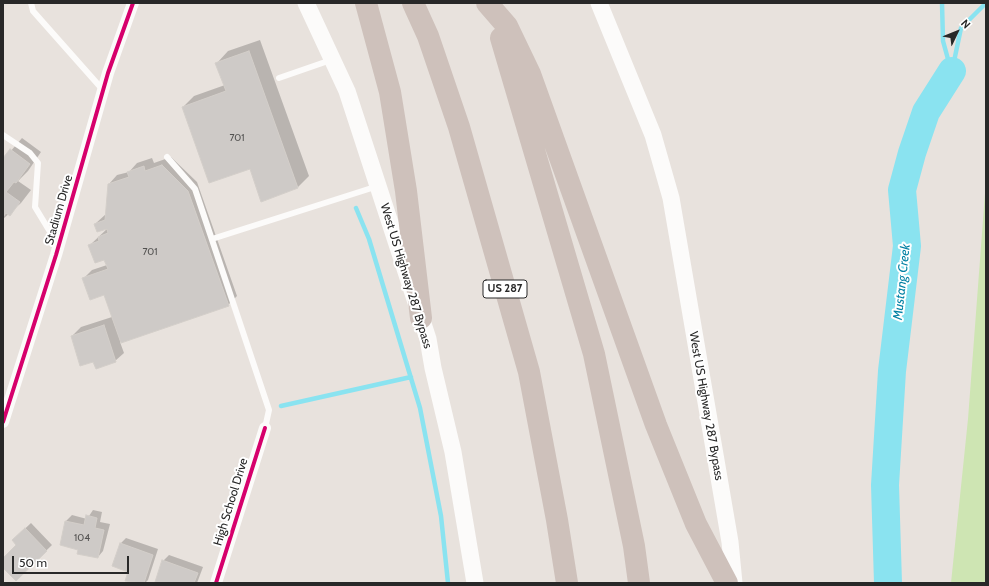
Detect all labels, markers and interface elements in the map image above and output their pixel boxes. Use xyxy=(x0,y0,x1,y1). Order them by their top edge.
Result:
north arrow xyxy=(937,12,977,52)
text: N xyxy=(958,16,974,31)
house number: 701 xyxy=(229,132,245,144)
street label: Stadium Drive xyxy=(42,173,76,247)
street label: West US Highway 287 Bypass xyxy=(377,202,435,350)
water label: Mustang Creek xyxy=(890,243,914,321)
house number: 701 xyxy=(142,246,158,258)
road number: US 287 xyxy=(483,280,527,298)
street label: West US Highway 287 Bypass xyxy=(686,330,726,482)
street label: High School Drive xyxy=(211,457,251,547)
house number: 104 xyxy=(74,532,90,544)
scale bar xyxy=(14,548,131,574)
text: 50 m xyxy=(19,555,47,570)

